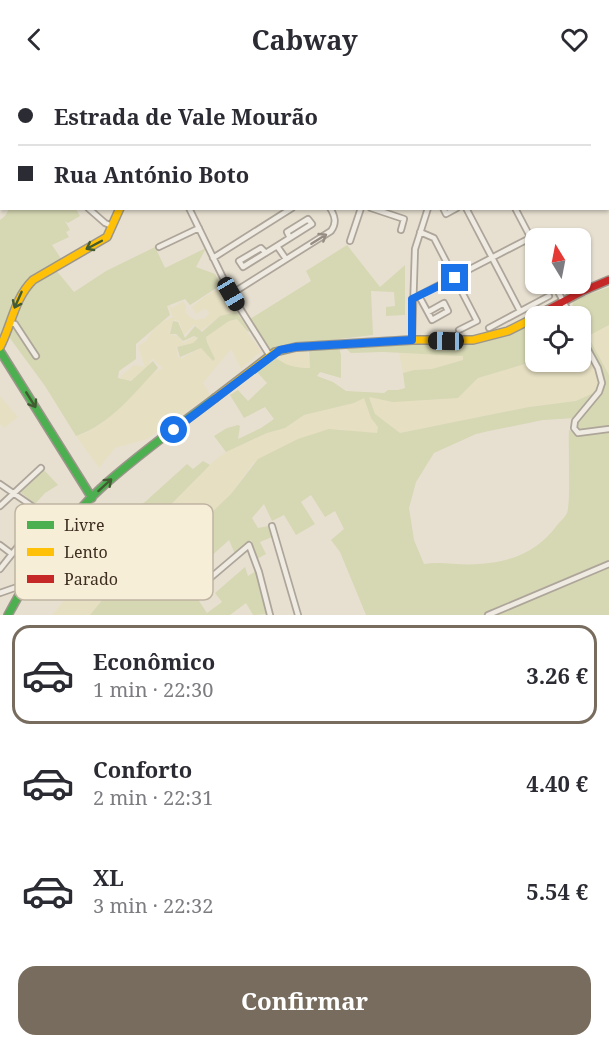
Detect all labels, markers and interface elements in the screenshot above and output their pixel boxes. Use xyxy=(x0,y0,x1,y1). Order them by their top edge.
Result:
text: Cabway xyxy=(251,21,358,58)
icon: back xyxy=(18,23,51,56)
icon: heart xyxy=(558,23,591,56)
text: Estrada de Vale Mourão xyxy=(54,101,318,131)
text: Rua António Boto xyxy=(54,159,249,189)
north arrow xyxy=(525,228,591,294)
map controls xyxy=(525,228,591,372)
one-way arrow xyxy=(311,232,328,245)
one-way arrow xyxy=(86,239,103,251)
route end xyxy=(441,264,468,291)
car xyxy=(214,274,248,314)
one-way arrow xyxy=(11,291,23,309)
button: locate xyxy=(525,306,591,372)
car xyxy=(428,332,464,350)
one-way arrow xyxy=(25,391,37,408)
route start xyxy=(160,416,187,443)
one-way arrow xyxy=(98,478,113,492)
legend xyxy=(15,504,213,600)
text: Livre xyxy=(64,514,104,536)
text: Lento xyxy=(64,541,108,563)
text: Parado xyxy=(64,568,118,590)
text: Econômico xyxy=(93,646,215,676)
icon: car xyxy=(21,648,75,702)
text: 3.26 € xyxy=(526,660,588,690)
text: 1 min · 22:30 xyxy=(93,676,213,703)
text: Conforto xyxy=(93,754,192,784)
icon: car xyxy=(21,756,75,810)
text: 4.40 € xyxy=(526,768,588,798)
text: 2 min · 22:31 xyxy=(93,784,213,811)
text: XL xyxy=(93,862,124,892)
icon: car xyxy=(21,864,75,918)
text: 5.54 € xyxy=(526,876,588,906)
text: 3 min · 22:32 xyxy=(93,892,213,919)
button: Confirmar xyxy=(18,966,591,1035)

